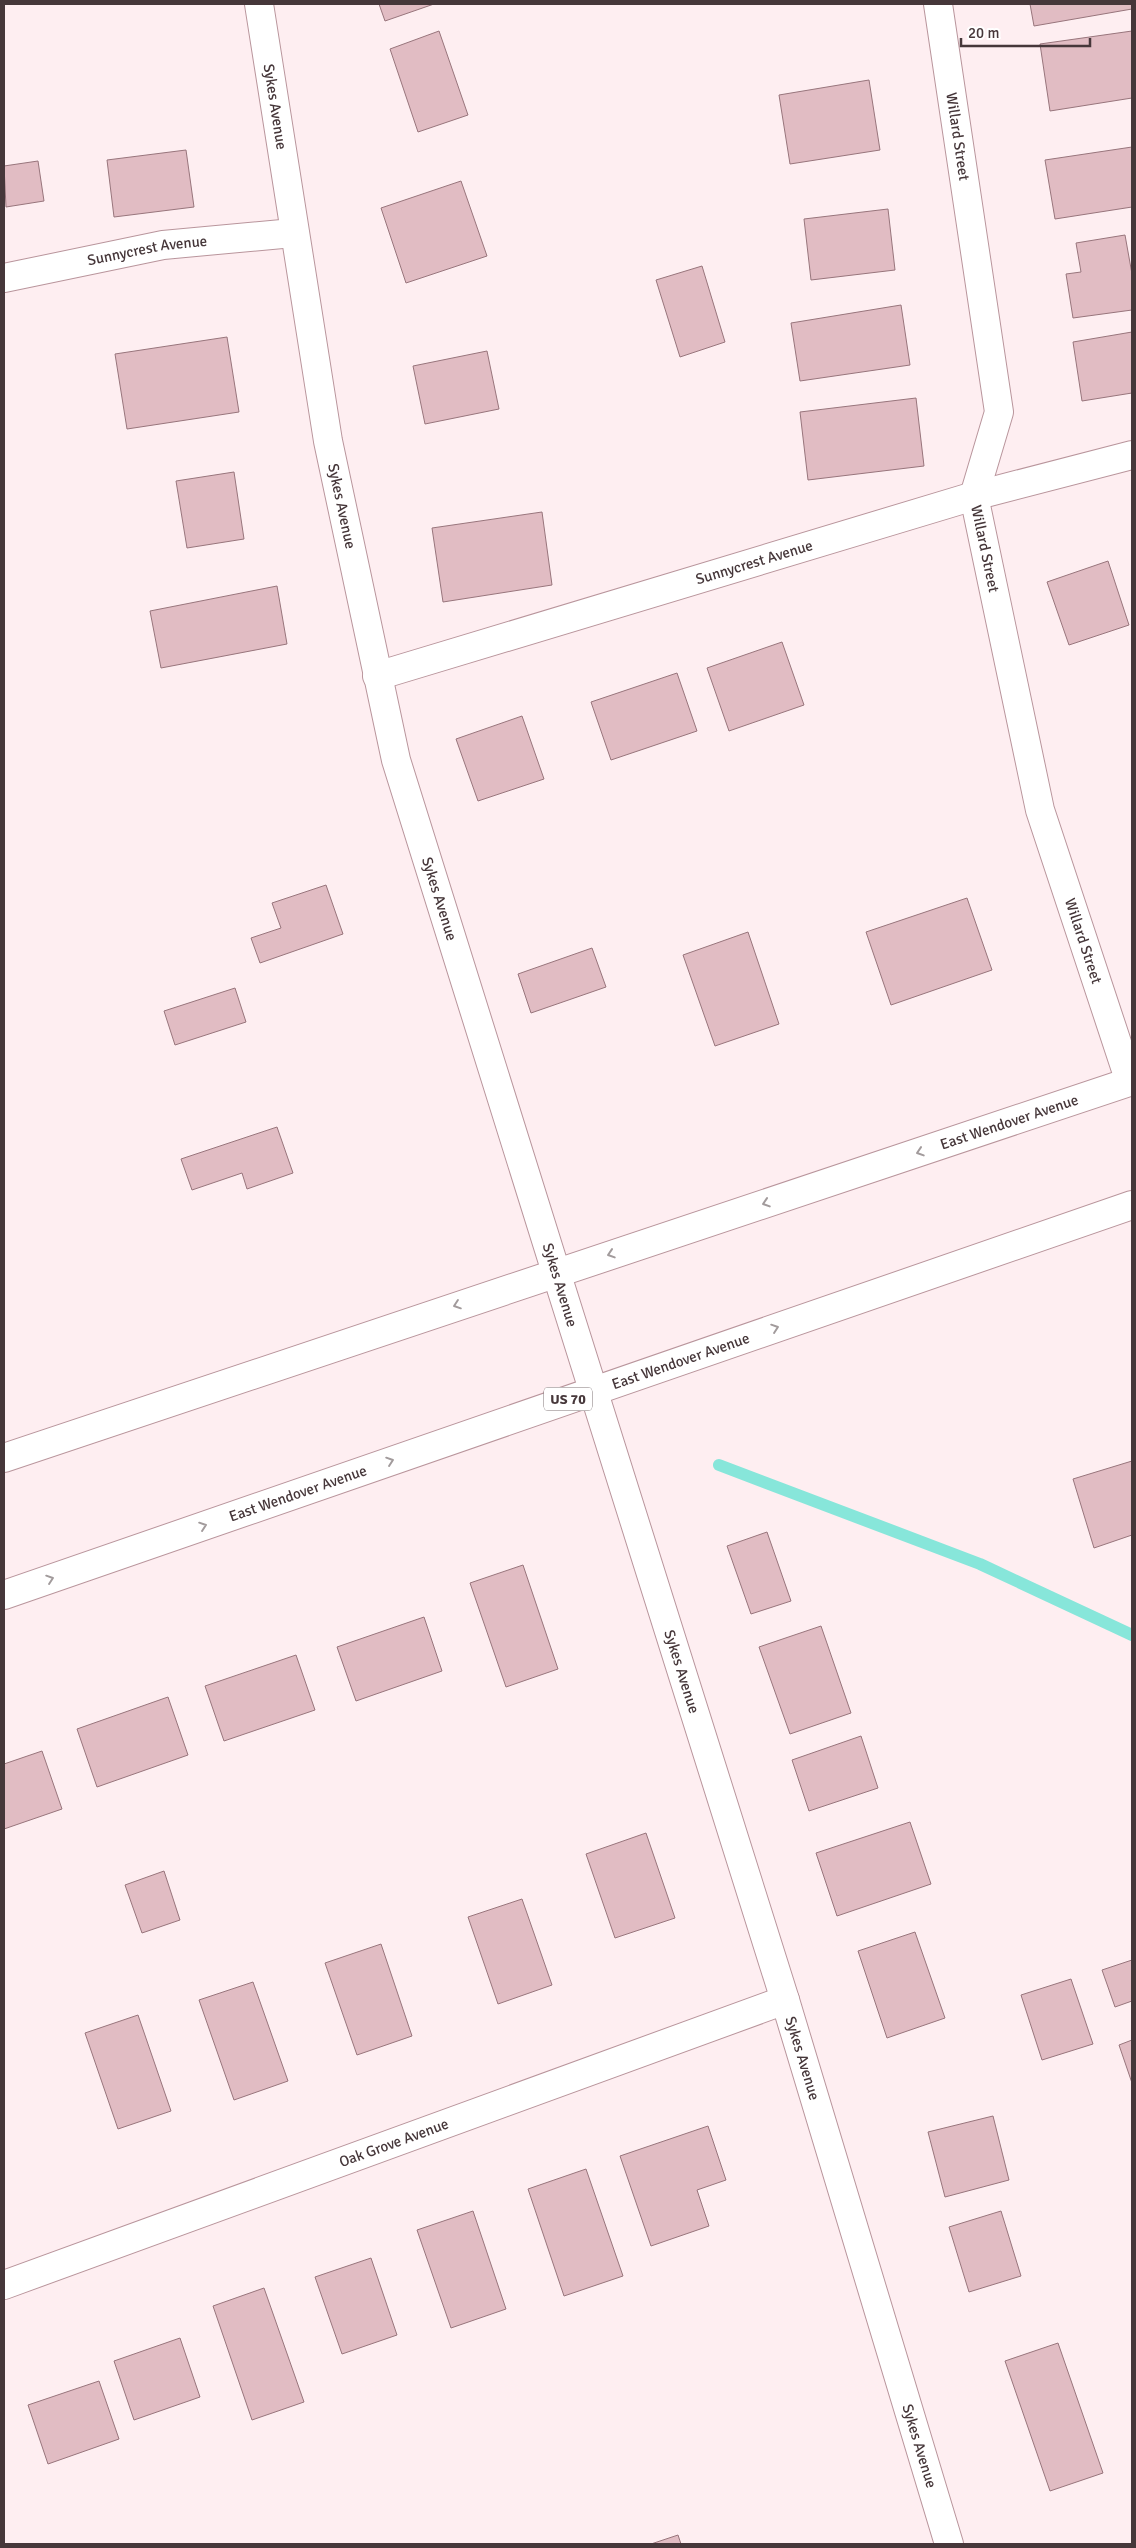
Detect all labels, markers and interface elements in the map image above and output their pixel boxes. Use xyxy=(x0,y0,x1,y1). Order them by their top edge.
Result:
scale bar xyxy=(961,15,1090,47)
text: 20 m xyxy=(968,24,999,42)
street label: Sykes Avenue xyxy=(260,63,291,151)
street label: Willard Street xyxy=(942,91,973,182)
street label: Sunnycrest Avenue xyxy=(86,232,208,269)
street label: Sykes Avenue xyxy=(324,462,360,550)
street label: Willard Street xyxy=(967,503,1003,594)
street label: Sunnycrest Avenue xyxy=(693,536,815,588)
street label: Sykes Avenue xyxy=(418,855,461,943)
street label: Willard Street xyxy=(1061,896,1106,986)
street label: East Wendover Avenue xyxy=(938,1091,1081,1153)
one-way arrow xyxy=(916,1146,925,1156)
one-way arrow xyxy=(762,1197,770,1207)
street label: Sykes Avenue xyxy=(539,1241,581,1329)
one-way arrow xyxy=(608,1248,616,1258)
one-way arrow xyxy=(454,1299,462,1309)
one-way arrow xyxy=(770,1324,779,1334)
street label: East Wendover Avenue xyxy=(609,1329,752,1393)
road number: US 70 xyxy=(544,1388,592,1410)
one-way arrow xyxy=(385,1457,394,1467)
street label: East Wendover Avenue xyxy=(227,1461,369,1526)
one-way arrow xyxy=(199,1522,207,1532)
one-way arrow xyxy=(45,1575,54,1585)
street label: Sykes Avenue xyxy=(660,1628,703,1716)
street label: Sykes Avenue xyxy=(781,2014,824,2102)
street label: Oak Grove Avenue xyxy=(337,2115,451,2171)
street label: Sykes Avenue xyxy=(898,2402,941,2490)

